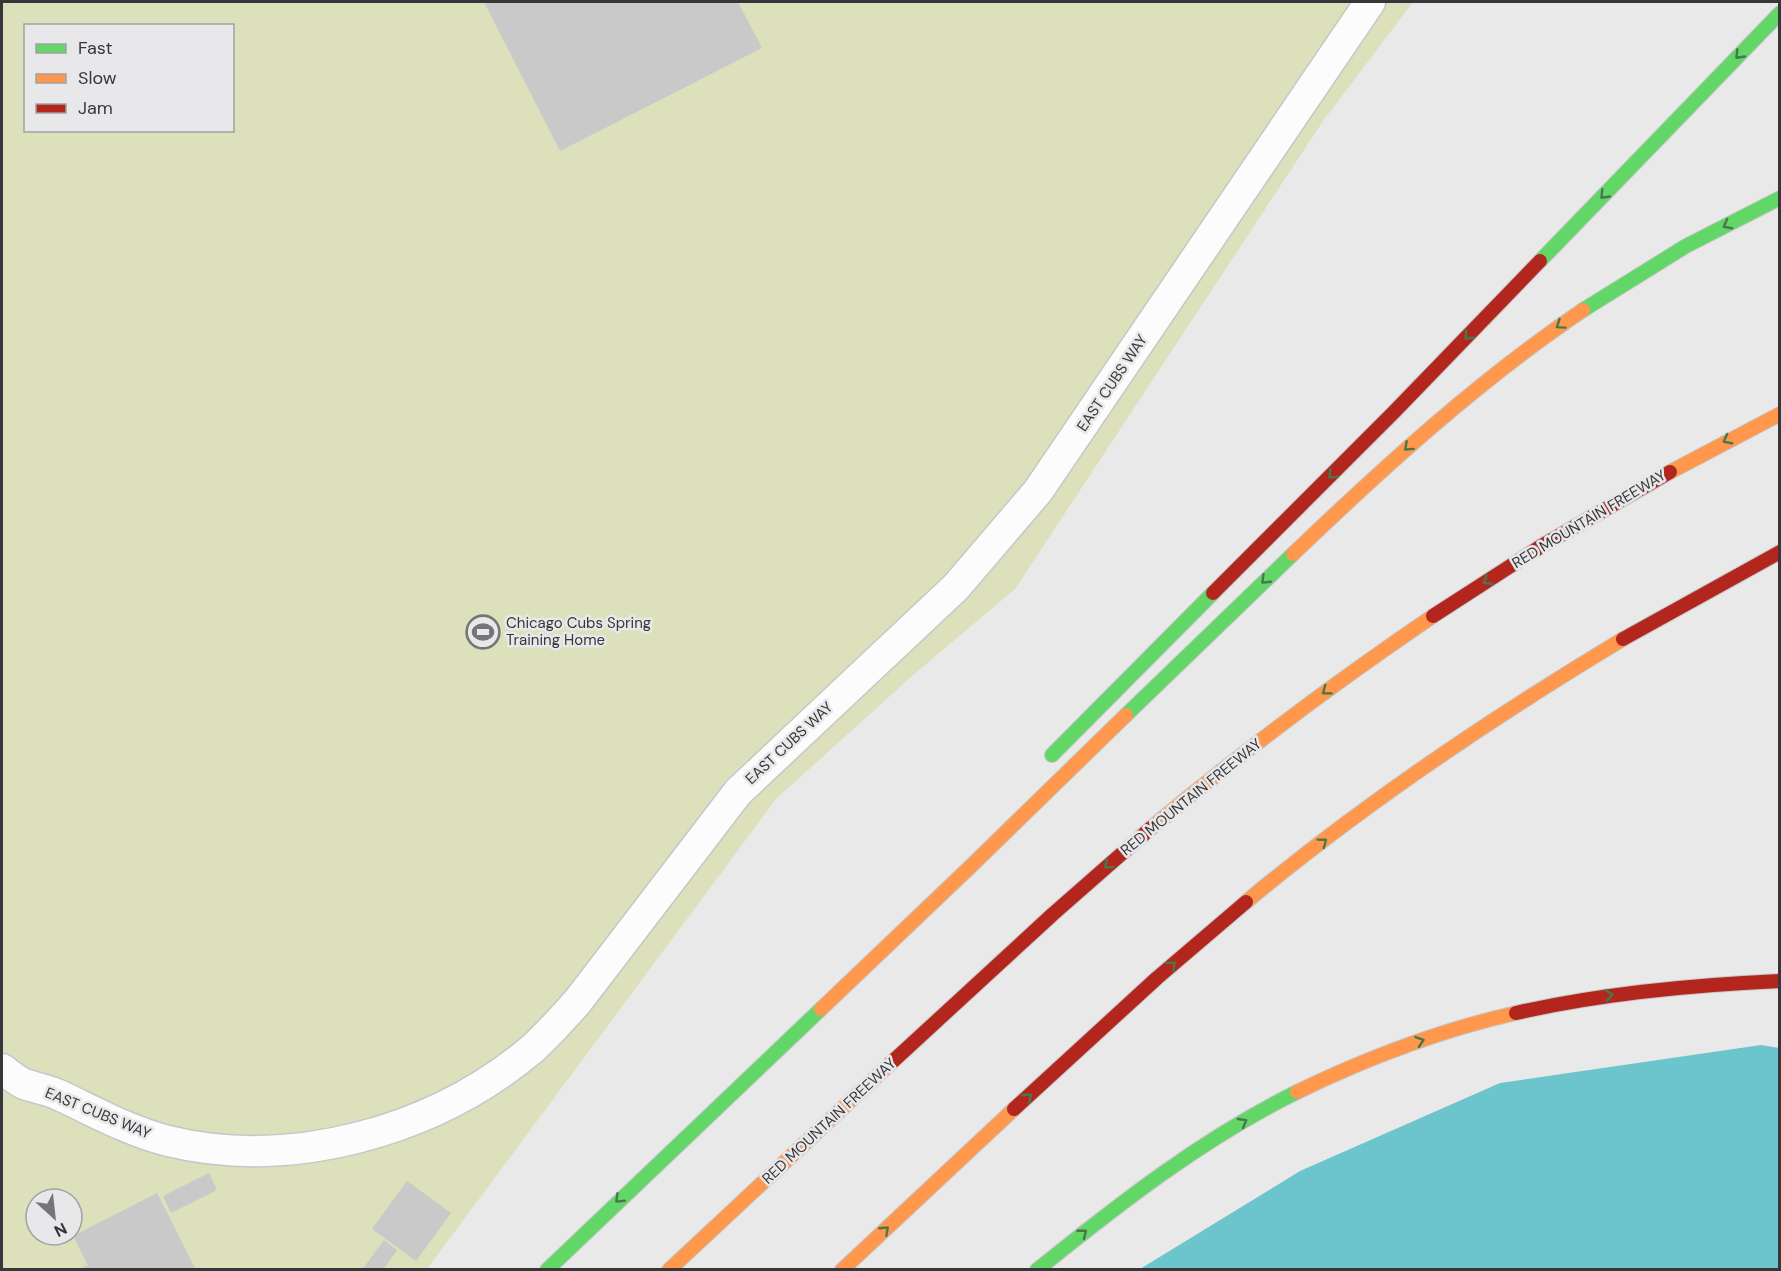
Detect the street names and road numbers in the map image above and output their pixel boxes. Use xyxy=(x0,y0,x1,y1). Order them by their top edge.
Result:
street label: EAST CUBS WAY xyxy=(1072,330,1152,435)
street label: RED MOUNTAIN FREEWAY xyxy=(1508,465,1670,573)
street label: EAST CUBS WAY xyxy=(741,697,837,789)
street label: RED MOUNTAIN FREEWAY xyxy=(1116,734,1266,860)
street label: RED MOUNTAIN FREEWAY xyxy=(758,1053,900,1188)
street label: EAST CUBS WAY xyxy=(42,1083,154,1143)

